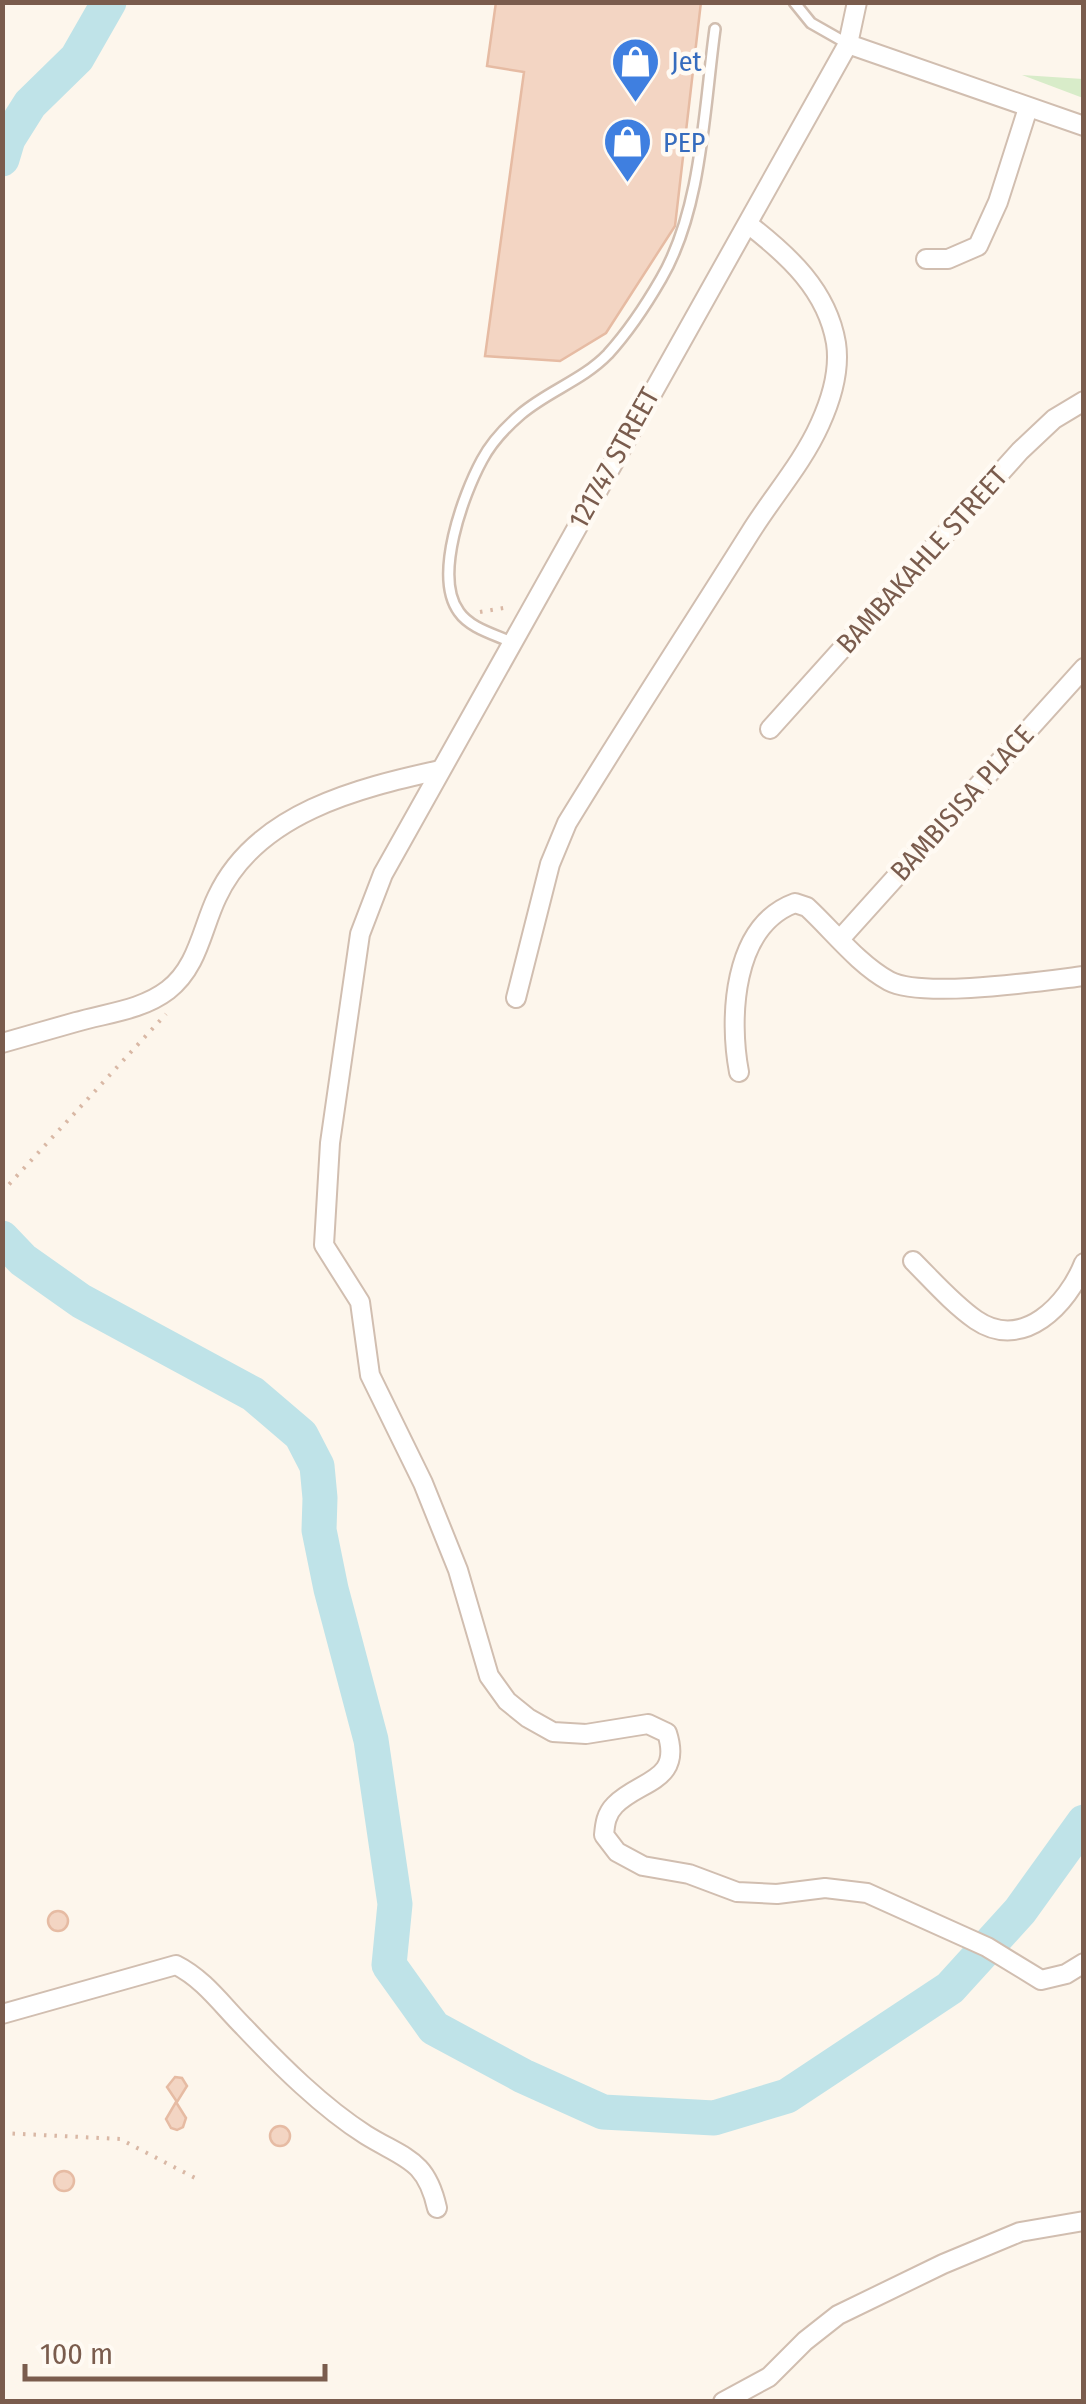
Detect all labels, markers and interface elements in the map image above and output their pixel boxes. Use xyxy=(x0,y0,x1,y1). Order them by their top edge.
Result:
shop icon: Jet xyxy=(610,35,662,103)
place label: Jet xyxy=(671,45,702,78)
shop icon: PEP xyxy=(602,116,654,184)
place label: PEP xyxy=(663,126,705,159)
street label: 121747 STREET xyxy=(562,382,666,534)
street label: BAMBAKAHLE STREET xyxy=(830,460,1014,660)
street label: BAMBISISA PLACE xyxy=(884,719,1040,887)
scale bar xyxy=(25,2319,325,2381)
text: 100 m xyxy=(40,2336,113,2372)

